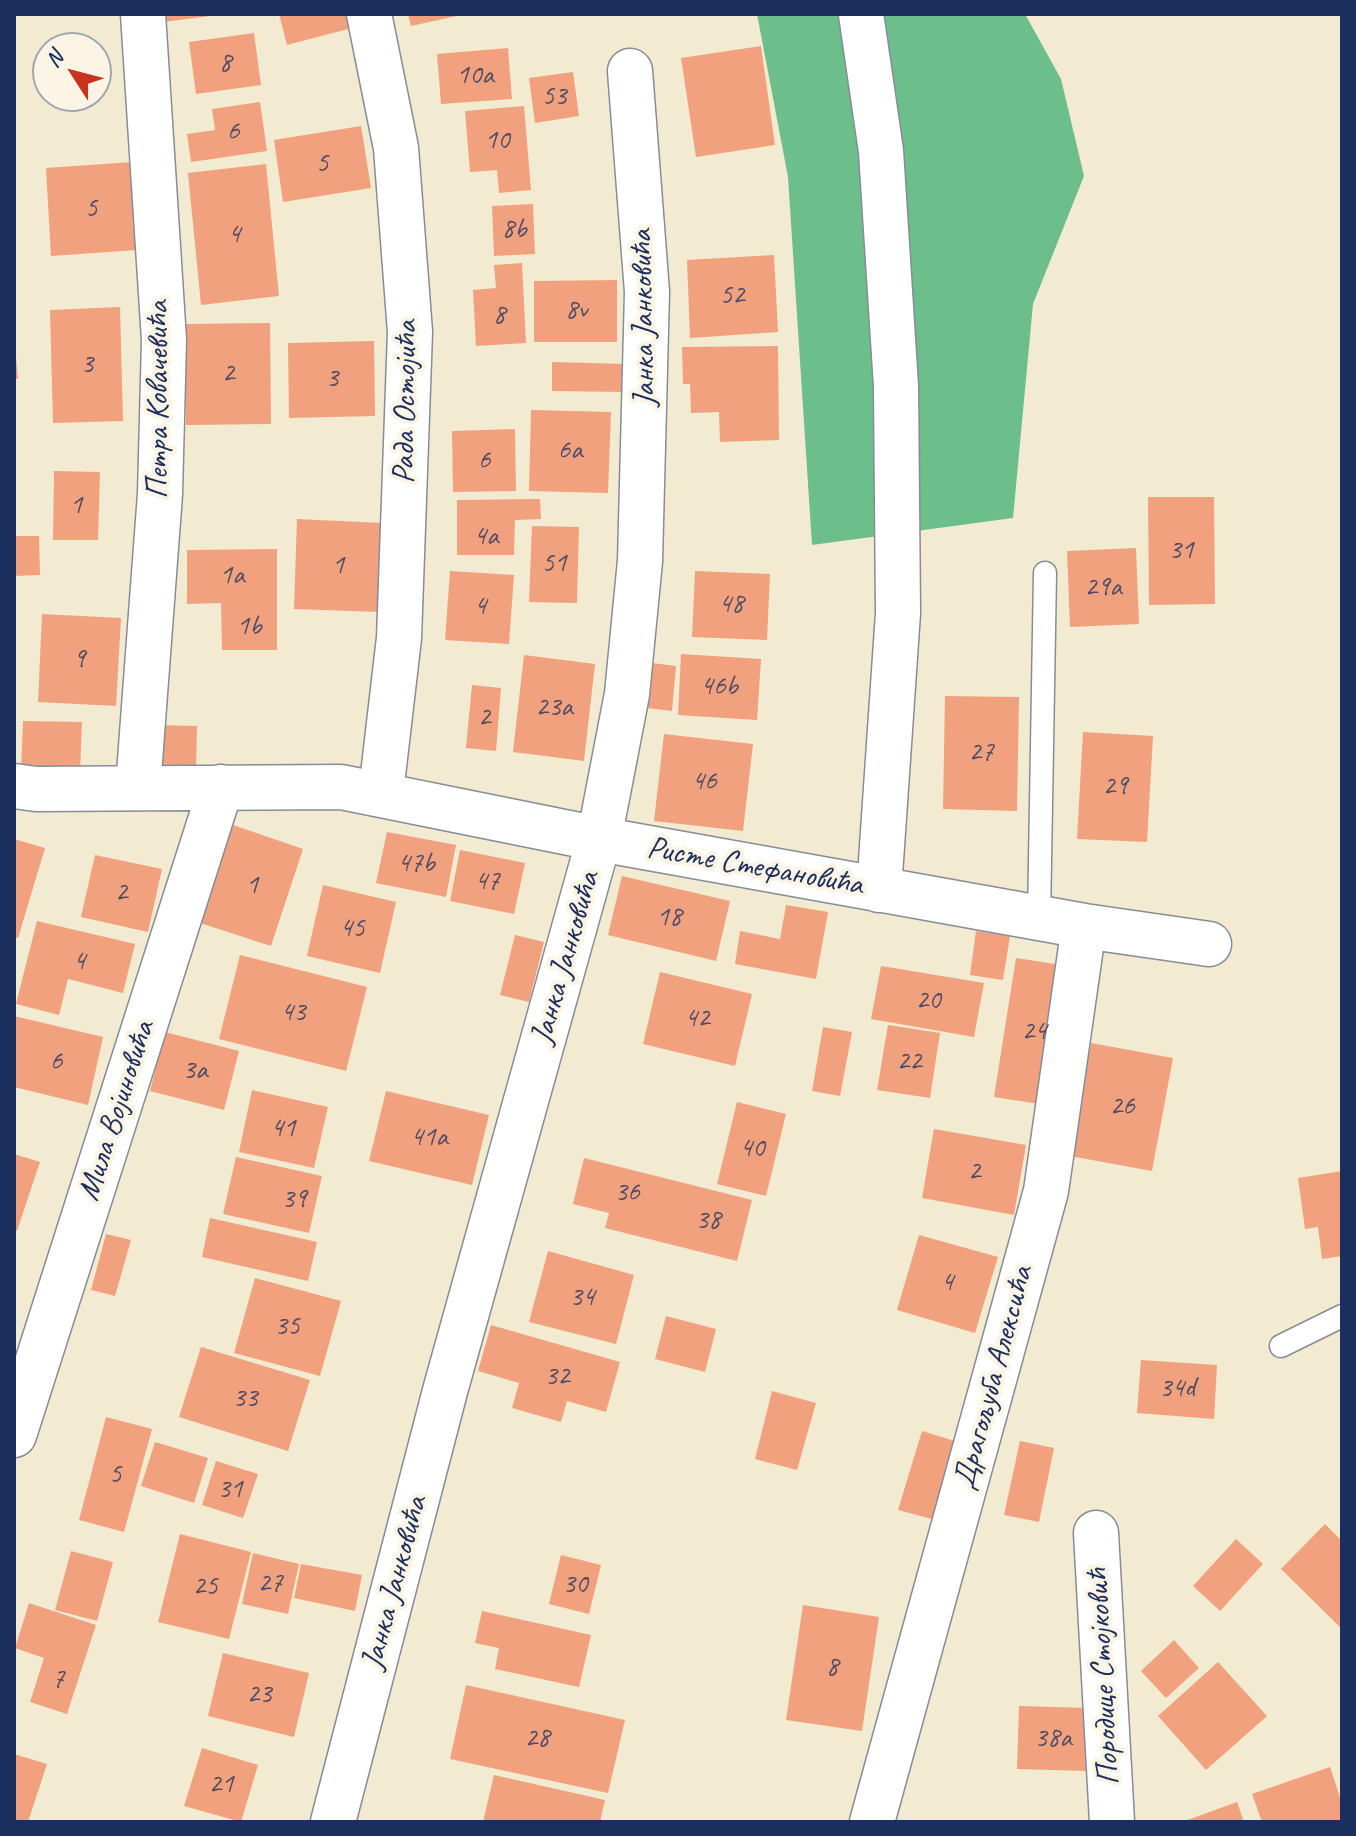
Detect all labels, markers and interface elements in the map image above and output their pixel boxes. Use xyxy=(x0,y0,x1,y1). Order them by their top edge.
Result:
north arrow xyxy=(32,32,112,112)
text: N xyxy=(39,45,70,73)
house number: 8 xyxy=(219,47,231,81)
house number: 10a xyxy=(456,59,494,93)
house number: 53 xyxy=(541,80,567,114)
house number: 6 xyxy=(227,115,239,149)
house number: 10 xyxy=(484,124,510,158)
house number: 5 xyxy=(316,147,328,181)
house number: 5 xyxy=(85,192,97,226)
house number: 8b xyxy=(502,213,526,247)
house number: 4 xyxy=(228,218,240,252)
street label: Јанка Јанковића xyxy=(623,229,665,407)
house number: 52 xyxy=(719,279,745,313)
house number: 8v xyxy=(565,294,587,328)
house number: 8 xyxy=(493,299,505,333)
street label: Петра Ковачевића xyxy=(140,301,178,499)
street label: Рада Остојића xyxy=(385,320,427,484)
house number: 3 xyxy=(81,348,93,382)
house number: 2 xyxy=(222,357,234,391)
house number: 3 xyxy=(326,362,338,396)
house number: 6a xyxy=(558,434,582,468)
house number: 6 xyxy=(478,444,490,478)
house number: 1 xyxy=(70,489,82,523)
house number: 4a xyxy=(474,520,498,554)
house number: 31 xyxy=(1168,534,1194,568)
house number: 51 xyxy=(541,547,567,581)
house number: 1 xyxy=(332,549,344,583)
house number: 1a xyxy=(220,559,244,593)
house number: 29a xyxy=(1084,571,1122,605)
house number: 48 xyxy=(718,588,744,622)
house number: 4 xyxy=(474,590,486,624)
house number: 1b xyxy=(237,610,261,644)
house number: 9 xyxy=(73,643,85,677)
house number: 46b xyxy=(700,670,738,704)
house number: 23a xyxy=(535,691,573,725)
house number: 2 xyxy=(478,701,490,735)
house number: 27 xyxy=(968,736,994,770)
house number: 46 xyxy=(691,765,717,799)
house number: 29 xyxy=(1102,770,1128,804)
street label: Ристе Стефановића xyxy=(644,829,866,905)
house number: 47b xyxy=(397,847,435,881)
house number: 47 xyxy=(474,865,500,899)
street label: Јанка Јанковића xyxy=(523,867,609,1049)
house number: 1 xyxy=(246,869,258,903)
house number: 2 xyxy=(115,876,127,910)
house number: 18 xyxy=(656,901,682,935)
house number: 45 xyxy=(339,912,365,946)
house number: 4 xyxy=(73,945,85,979)
house number: 20 xyxy=(915,984,941,1018)
house number: 43 xyxy=(280,996,306,1030)
house number: 42 xyxy=(684,1002,710,1036)
house number: 24 xyxy=(1021,1015,1047,1049)
street label: Мила Војиновића xyxy=(70,1016,164,1206)
house number: 6 xyxy=(50,1045,62,1079)
house number: 22 xyxy=(896,1045,922,1079)
house number: 3a xyxy=(183,1054,207,1088)
house number: 26 xyxy=(1109,1090,1135,1124)
house number: 41 xyxy=(270,1112,296,1146)
house number: 41a xyxy=(410,1121,448,1155)
house number: 40 xyxy=(739,1132,765,1166)
house number: 2 xyxy=(968,1155,980,1189)
house number: 36 xyxy=(614,1176,640,1210)
house number: 39 xyxy=(281,1183,307,1217)
house number: 38 xyxy=(695,1204,721,1238)
street label: Драгољуба Алексића xyxy=(946,1262,1042,1494)
house number: 4 xyxy=(941,1266,953,1300)
house number: 34 xyxy=(569,1281,595,1315)
house number: 35 xyxy=(274,1310,300,1344)
house number: 32 xyxy=(544,1360,570,1394)
house number: 34d xyxy=(1159,1372,1195,1406)
house number: 33 xyxy=(232,1382,258,1416)
house number: 5 xyxy=(109,1458,121,1492)
house number: 31 xyxy=(217,1473,243,1507)
street label: Јанка Јанковића xyxy=(354,1492,436,1674)
house number: 27 xyxy=(257,1567,283,1601)
house number: 30 xyxy=(562,1568,588,1602)
street label: Породице Стојковић xyxy=(1079,1568,1129,1786)
house number: 25 xyxy=(192,1570,218,1604)
house number: 8 xyxy=(826,1651,838,1685)
house number: 7 xyxy=(52,1663,64,1697)
house number: 23 xyxy=(246,1678,272,1712)
house number: 28 xyxy=(524,1722,550,1756)
house number: 38a xyxy=(1034,1722,1072,1756)
house number: 21 xyxy=(208,1768,234,1802)

